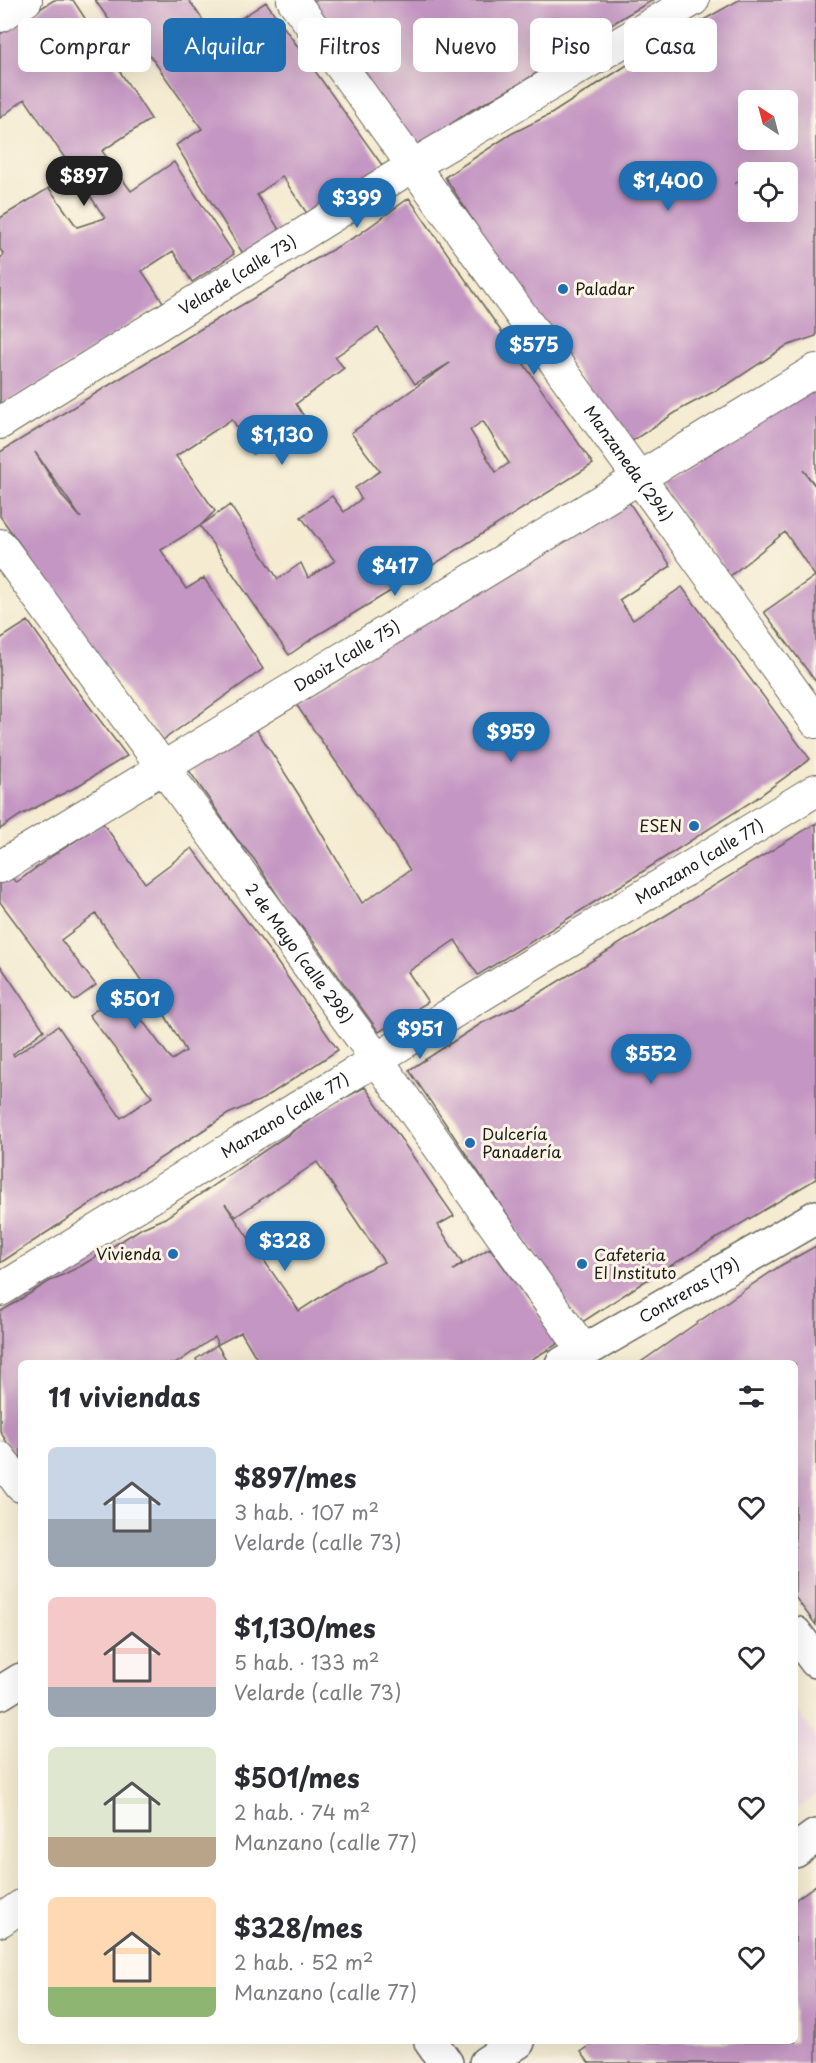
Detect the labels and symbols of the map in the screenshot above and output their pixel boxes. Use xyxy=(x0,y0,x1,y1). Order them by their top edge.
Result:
north arrow xyxy=(738,90,798,150)
pin: $897 xyxy=(48,156,120,207)
pin: $1,400 xyxy=(619,161,717,212)
pin: $399 xyxy=(321,178,393,229)
street label: Velarde (calle 73) xyxy=(174,228,300,320)
place label: Paladar xyxy=(575,276,635,300)
marker: Paladar xyxy=(556,282,570,296)
pin: $575 xyxy=(498,325,570,376)
street label: Manzaneda (294) xyxy=(579,400,679,526)
pin: $1,130 xyxy=(233,415,331,466)
pin: $417 xyxy=(359,546,431,597)
street label: Daoiz (calle 75) xyxy=(289,613,404,697)
pin: $959 xyxy=(475,712,547,763)
street label: Manzano (calle 77) xyxy=(630,812,767,909)
place label: ESEN xyxy=(639,813,682,837)
marker: ESEN xyxy=(687,819,701,833)
street label: 2 de Mayo (calle 298) xyxy=(240,877,359,1028)
pin: $501 xyxy=(99,979,171,1030)
pin: $951 xyxy=(384,1009,456,1060)
pin: $552 xyxy=(615,1034,687,1085)
street label: Manzano (calle 77) xyxy=(216,1066,353,1163)
place label: Dulcería Panadería xyxy=(482,1121,561,1163)
marker: Dulcería Panadería xyxy=(463,1136,477,1150)
pin: $328 xyxy=(249,1221,321,1272)
place label: Vivienda xyxy=(96,1241,161,1265)
place label: Cafeteria El Instituto xyxy=(594,1242,676,1284)
marker: Vivienda xyxy=(166,1247,180,1261)
street label: Contreras (79) xyxy=(634,1251,743,1328)
marker: Cafeteria El Instituto xyxy=(575,1257,589,1271)

